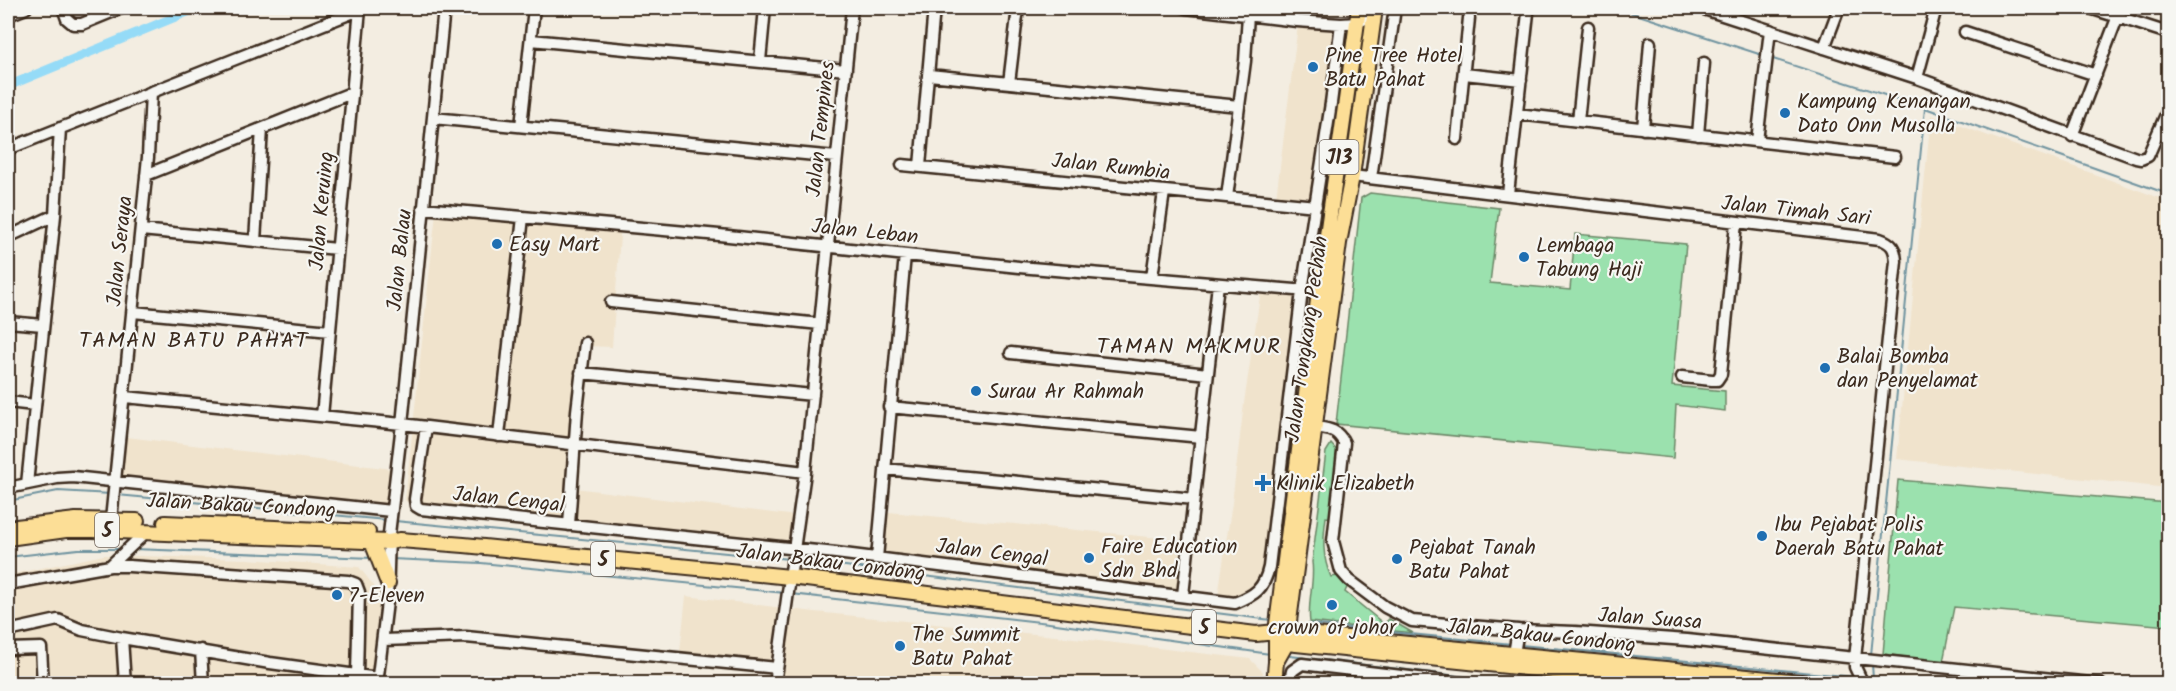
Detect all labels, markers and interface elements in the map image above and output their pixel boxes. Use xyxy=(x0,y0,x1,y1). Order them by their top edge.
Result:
place label: Pine Tree Hotel Batu Pahat xyxy=(1325,40,1462,97)
street label: Jalan Tempines xyxy=(798,60,845,199)
marker: Pine Tree Hotel Batu Pahat xyxy=(1306,60,1320,74)
place label: Kampung Kenangan Dato Onn Musolla xyxy=(1797,86,1971,143)
marker: Kampung Kenangan Dato Onn Musolla xyxy=(1778,106,1792,120)
road number: J13 xyxy=(1320,140,1358,174)
street label: Jalan Rumbia xyxy=(1050,145,1172,190)
street label: Jalan Keruing xyxy=(301,150,344,272)
street label: Jalan Timah Sari xyxy=(1720,187,1873,236)
street label: Jalan Seraya xyxy=(98,194,143,308)
street label: Jalan Balau xyxy=(379,207,422,313)
street label: Jalan Leban xyxy=(810,210,920,255)
place label: Easy Mart xyxy=(509,229,601,262)
place label: Lembaga Tabung Haji xyxy=(1536,230,1643,287)
street label: Jalan Tongkang Pechah xyxy=(1277,234,1338,445)
marker: Easy Mart xyxy=(490,237,504,251)
marker: Lembaga Tabung Haji xyxy=(1517,250,1531,264)
district label: TAMAN BATU PAHAT xyxy=(79,324,310,359)
district label: TAMAN MAKMUR xyxy=(1097,330,1281,365)
place label: Balai Bomba dan Penyelamat xyxy=(1837,341,1979,398)
marker: Balai Bomba dan Penyelamat xyxy=(1818,361,1832,375)
place label: Surau Ar Rahmah xyxy=(988,376,1144,409)
marker: Surau Ar Rahmah xyxy=(969,384,983,398)
place label: Klinik Elizabeth xyxy=(1276,468,1414,501)
marker: Klinik Elizabeth xyxy=(1254,474,1272,492)
street label: Jalan Cengal xyxy=(451,478,567,523)
street label: Jalan Bakau Condong xyxy=(145,485,337,528)
place label: Ibu Pejabat Polis Daerah Batu Pahat xyxy=(1774,509,1945,566)
road number: 5 xyxy=(95,513,119,547)
marker: Ibu Pejabat Polis Daerah Batu Pahat xyxy=(1755,529,1769,543)
street label: Jalan Cengal xyxy=(934,530,1050,577)
place label: Faire Education Sdn Bhd xyxy=(1101,531,1238,588)
place label: Pejabat Tanah Batu Pahat xyxy=(1409,532,1536,589)
street label: Jalan Bakau Condong xyxy=(734,536,927,591)
road number: 5 xyxy=(591,542,615,576)
marker: Faire Education Sdn Bhd xyxy=(1082,551,1096,565)
marker: Pejabat Tanah Batu Pahat xyxy=(1390,552,1404,566)
place label: 7-Eleven xyxy=(349,580,425,613)
marker: 7-Eleven xyxy=(330,588,344,602)
marker: crown of johor xyxy=(1325,598,1339,612)
street label: Jalan Suasa xyxy=(1597,599,1703,640)
road number: 5 xyxy=(1192,610,1216,644)
street label: Jalan Bakau Condong xyxy=(1445,610,1637,663)
place label: crown of johor xyxy=(1268,612,1397,645)
place label: The Summit Batu Pahat xyxy=(912,619,1021,676)
marker: The Summit Batu Pahat xyxy=(893,639,907,653)

